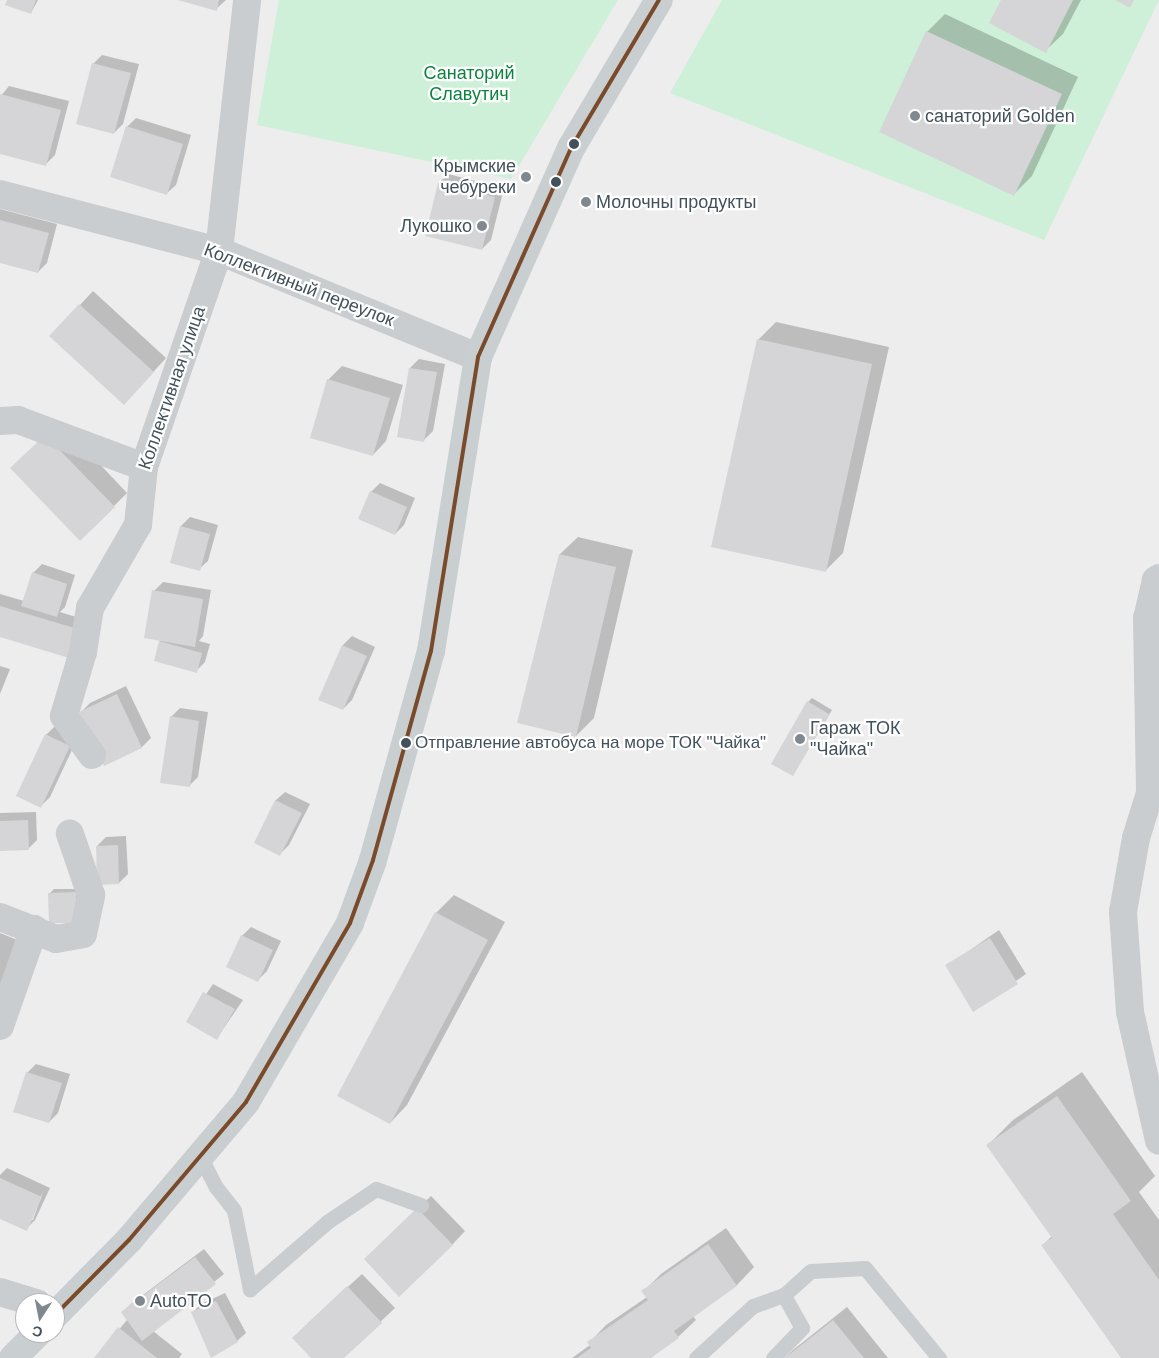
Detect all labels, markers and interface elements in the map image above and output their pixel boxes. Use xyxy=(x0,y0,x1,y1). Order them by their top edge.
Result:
park label: Санаторий Славутич xyxy=(424,63,514,106)
place label: санаторий Golden xyxy=(925,105,1075,127)
marker: санаторий Golden xyxy=(909,110,921,122)
unlabelled marker xyxy=(569,139,579,149)
place label: Крымские чебуреки xyxy=(433,156,516,198)
marker: Крымские чебуреки xyxy=(520,171,532,183)
unlabelled marker xyxy=(551,177,561,187)
place label: Молочны продукты xyxy=(596,191,757,213)
marker: Молочны продукты xyxy=(580,196,592,208)
place label: Лукошко xyxy=(400,215,472,237)
marker: Лукошко xyxy=(476,220,488,232)
street label: Коллективный переулок xyxy=(201,239,397,331)
street label: Коллективная улица xyxy=(134,304,210,472)
place label: Гараж ТОК "Чайка" xyxy=(810,718,900,761)
place label: Отправление автобуса на море ТОК "Чайка" xyxy=(415,733,766,753)
marker: Гараж ТОК "Чайка" xyxy=(794,733,806,745)
marker: Отправление автобуса на море ТОК "Чайка" xyxy=(401,738,411,748)
place label: AutoTO xyxy=(150,1290,212,1312)
north arrow xyxy=(15,1293,65,1343)
marker: AutoTO xyxy=(134,1295,146,1307)
text: С xyxy=(31,1323,44,1341)

